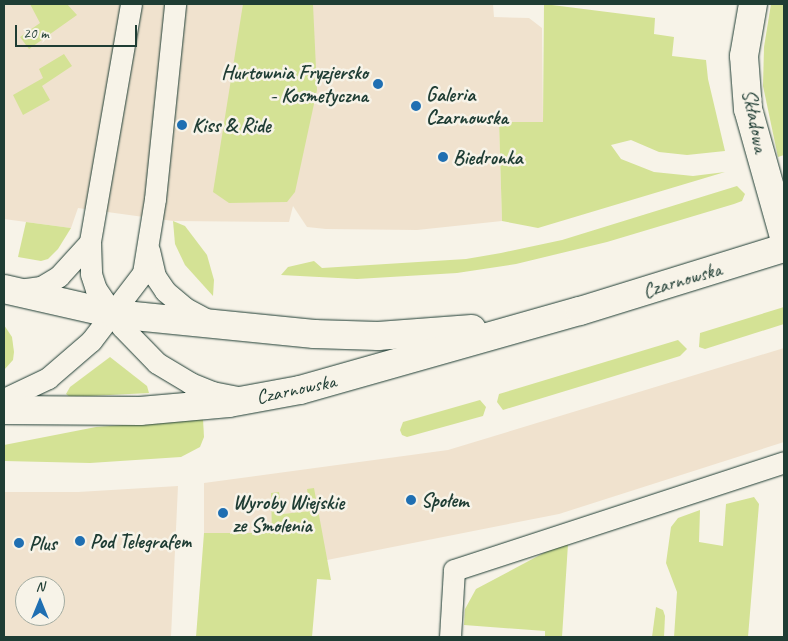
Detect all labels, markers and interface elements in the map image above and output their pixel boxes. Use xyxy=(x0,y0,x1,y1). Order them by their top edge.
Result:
scale bar xyxy=(18,15,140,47)
text: 20 m xyxy=(23,24,49,43)
place label: Hurtownia Fryzjersko - Kosmetyczna xyxy=(222,60,368,107)
marker: Hurtownia Fryzjersko - Kosmetyczna xyxy=(372,78,384,90)
place label: Galeria Czarnowska xyxy=(426,82,508,129)
street label: Składowa xyxy=(737,87,773,155)
marker: Galeria Czarnowska xyxy=(410,100,422,112)
place label: Kiss & Ride xyxy=(192,113,271,137)
marker: Kiss & Ride xyxy=(176,119,188,131)
place label: Biedronka xyxy=(453,145,522,169)
marker: Biedronka xyxy=(437,151,449,163)
street label: Czarnowska xyxy=(640,257,724,303)
street label: Czarnowska xyxy=(254,369,338,409)
place label: Społem xyxy=(421,488,468,512)
place label: Wyroby Wiejskie ze Smolenia xyxy=(233,490,345,537)
marker: Społem xyxy=(405,494,417,506)
marker: Wyroby Wiejskie ze Smolenia xyxy=(217,507,229,519)
place label: Pod Telegrafem xyxy=(90,529,191,553)
place label: Plus xyxy=(29,531,57,555)
marker: Pod Telegrafem xyxy=(74,535,86,547)
marker: Plus xyxy=(13,537,25,549)
north arrow xyxy=(15,576,65,626)
text: N xyxy=(36,578,44,595)

